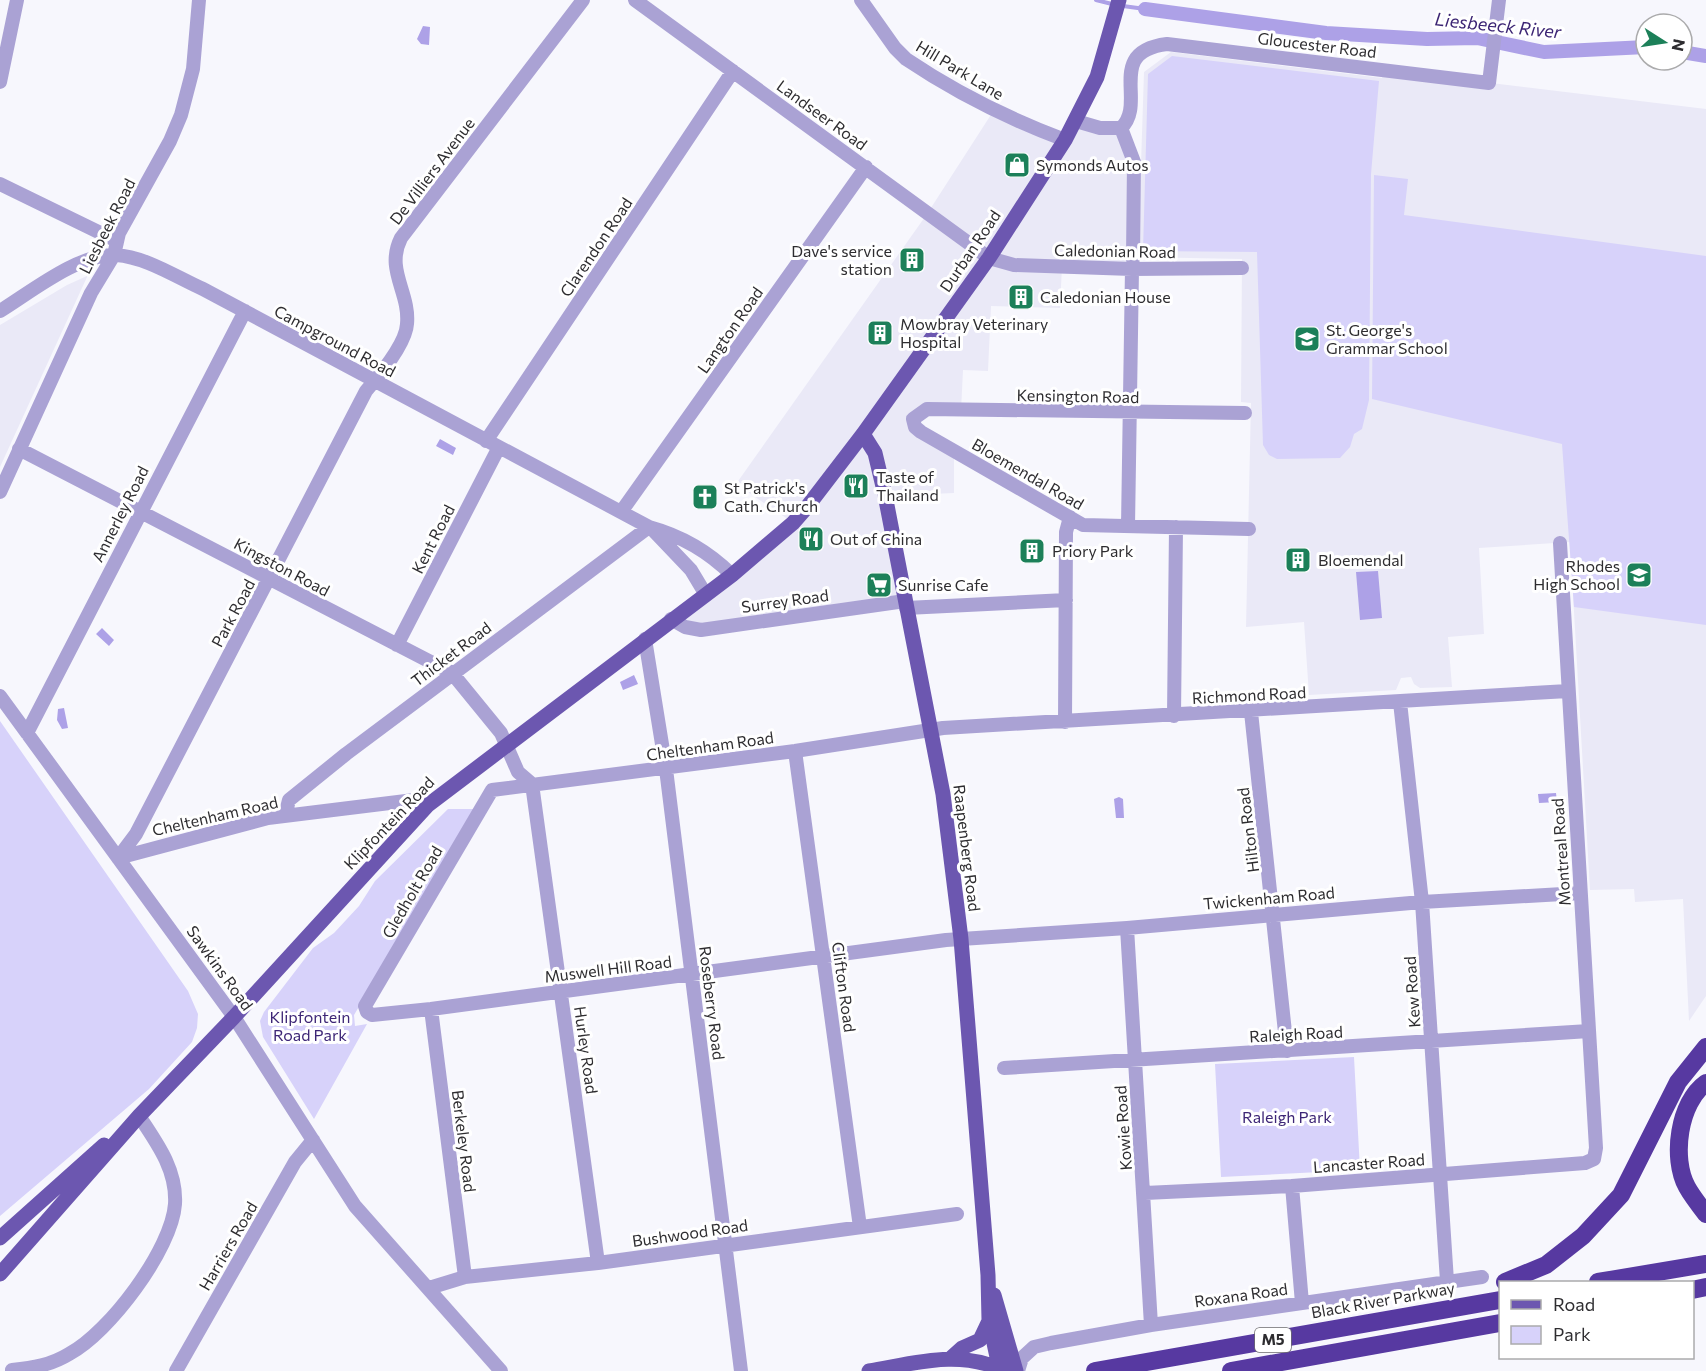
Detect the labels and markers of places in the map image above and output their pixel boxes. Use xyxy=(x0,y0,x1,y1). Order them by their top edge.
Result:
shop icon: Symonds Autos xyxy=(1002,150,1032,180)
place label: Symonds Autos xyxy=(1036,155,1149,174)
place label: Dave's service station xyxy=(791,241,892,278)
building icon: Dave's service station xyxy=(897,245,927,275)
building icon: Caledonian House xyxy=(1006,282,1036,312)
place label: Caledonian House xyxy=(1040,287,1171,306)
place label: Mowbray Veterinary Hospital xyxy=(900,314,1048,351)
building icon: Mowbray Veterinary Hospital xyxy=(865,318,895,348)
place label: St. George's Grammar School xyxy=(1326,320,1448,357)
school or university icon: St. George's Grammar School xyxy=(1292,324,1322,354)
place label: Taste of Thailand xyxy=(876,467,939,504)
restaurant icon: Taste of Thailand xyxy=(841,471,871,501)
place label: St Patrick's Cath. Church xyxy=(724,478,818,515)
church icon: St Patrick's Cath. Church xyxy=(690,482,720,512)
restaurant icon: Out of China xyxy=(796,524,826,554)
place label: Out of China xyxy=(830,529,922,548)
building icon: Priory Park xyxy=(1017,536,1047,566)
place label: Priory Park xyxy=(1052,541,1134,560)
building icon: Bloemendal xyxy=(1283,545,1313,575)
place label: Bloemendal xyxy=(1318,550,1404,569)
place label: Rhodes High School xyxy=(1533,556,1620,593)
school or university icon: Rhodes High School xyxy=(1624,560,1654,590)
supermarket icon: Sunrise Cafe xyxy=(864,570,894,600)
place label: Sunrise Cafe xyxy=(898,575,988,594)

